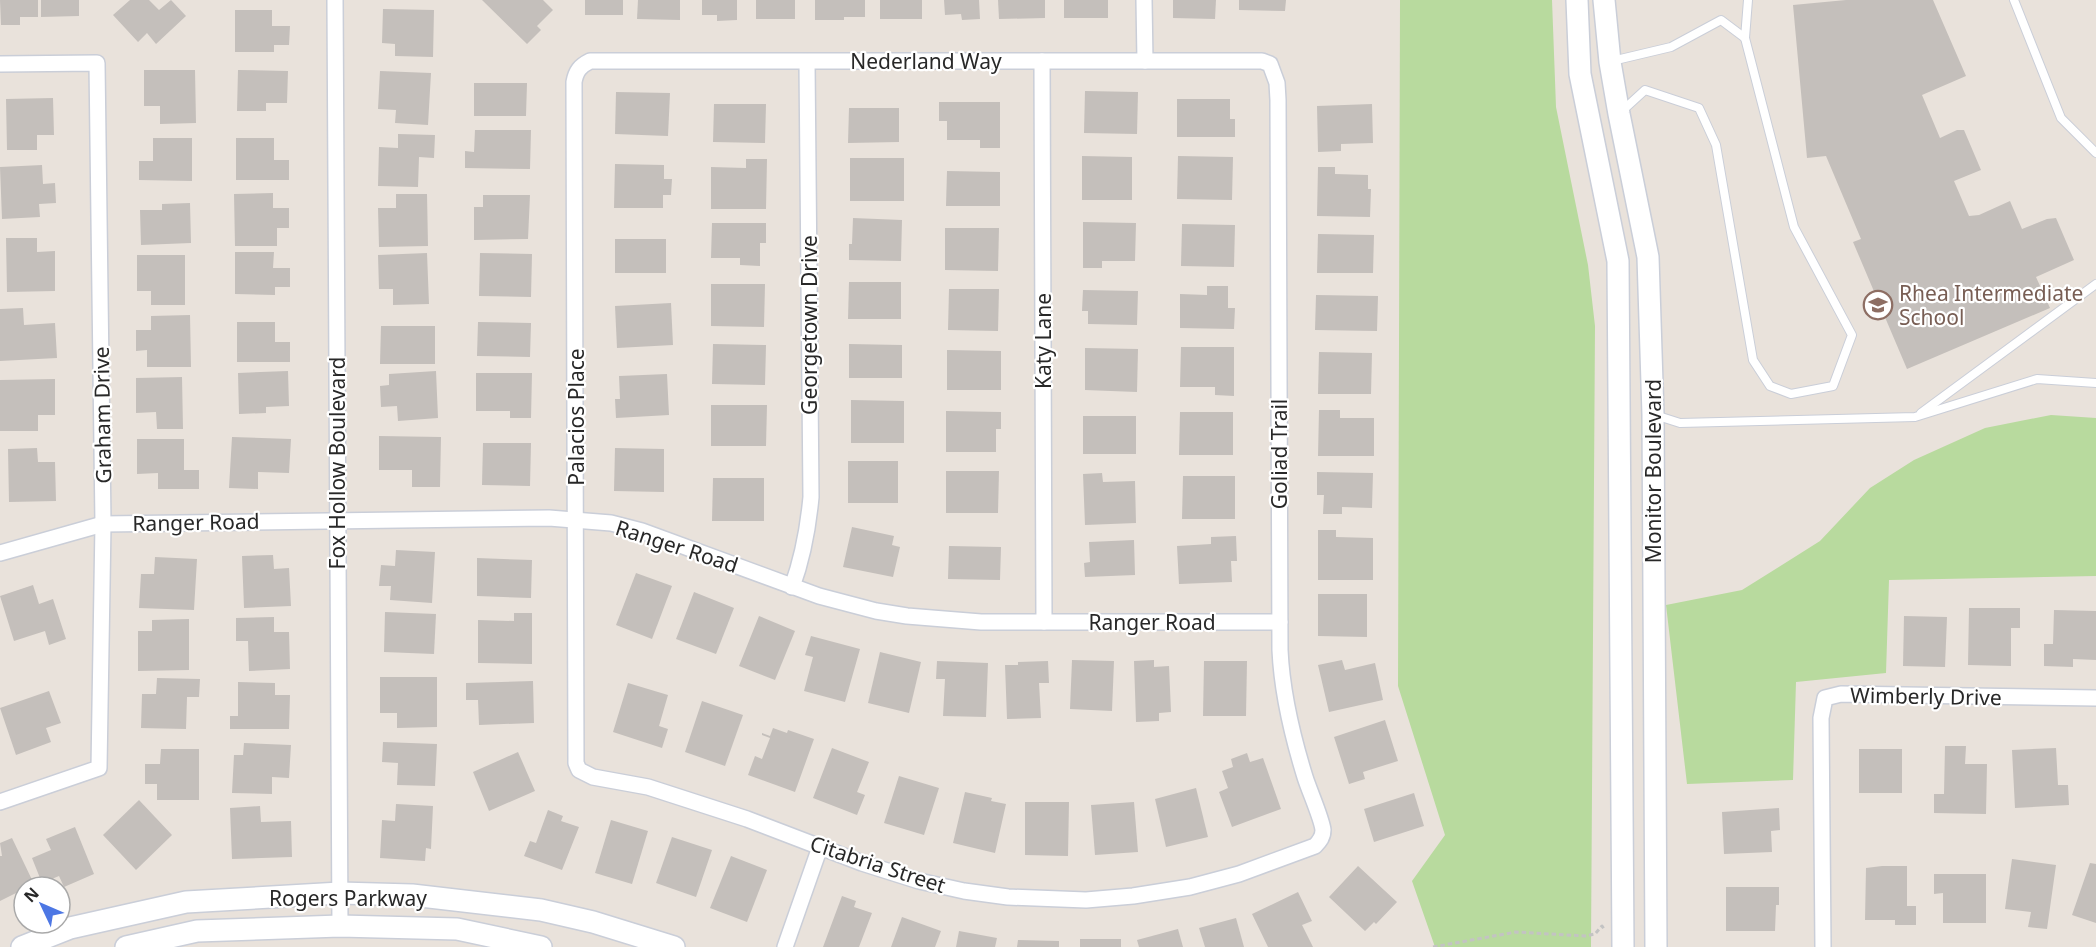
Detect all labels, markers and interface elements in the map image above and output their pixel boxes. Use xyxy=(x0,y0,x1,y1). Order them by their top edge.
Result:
street label: Nederland Way xyxy=(850,47,1002,75)
street label: Georgetown Drive xyxy=(795,235,823,415)
place label: Rhea Intermediate School xyxy=(1899,279,2083,331)
school or university icon: Rhea Intermediate School xyxy=(1862,289,1894,321)
street label: Katy Lane xyxy=(1029,293,1057,389)
street label: Graham Drive xyxy=(87,346,117,484)
street label: Palacios Place xyxy=(562,348,590,486)
street label: Fox Hollow Boulevard xyxy=(323,357,351,569)
street label: Monitor Boulevard xyxy=(1639,379,1667,563)
street label: Goliad Trail xyxy=(1265,399,1293,509)
street label: Ranger Road xyxy=(132,507,260,537)
street label: Ranger Road xyxy=(612,513,742,579)
street label: Ranger Road xyxy=(1088,608,1216,636)
street label: Wimberly Drive xyxy=(1850,681,2002,711)
street label: Citabria Street xyxy=(807,829,950,899)
north arrow xyxy=(12,875,72,935)
text: N xyxy=(19,882,44,907)
street label: Rogers Parkway xyxy=(269,884,427,912)

